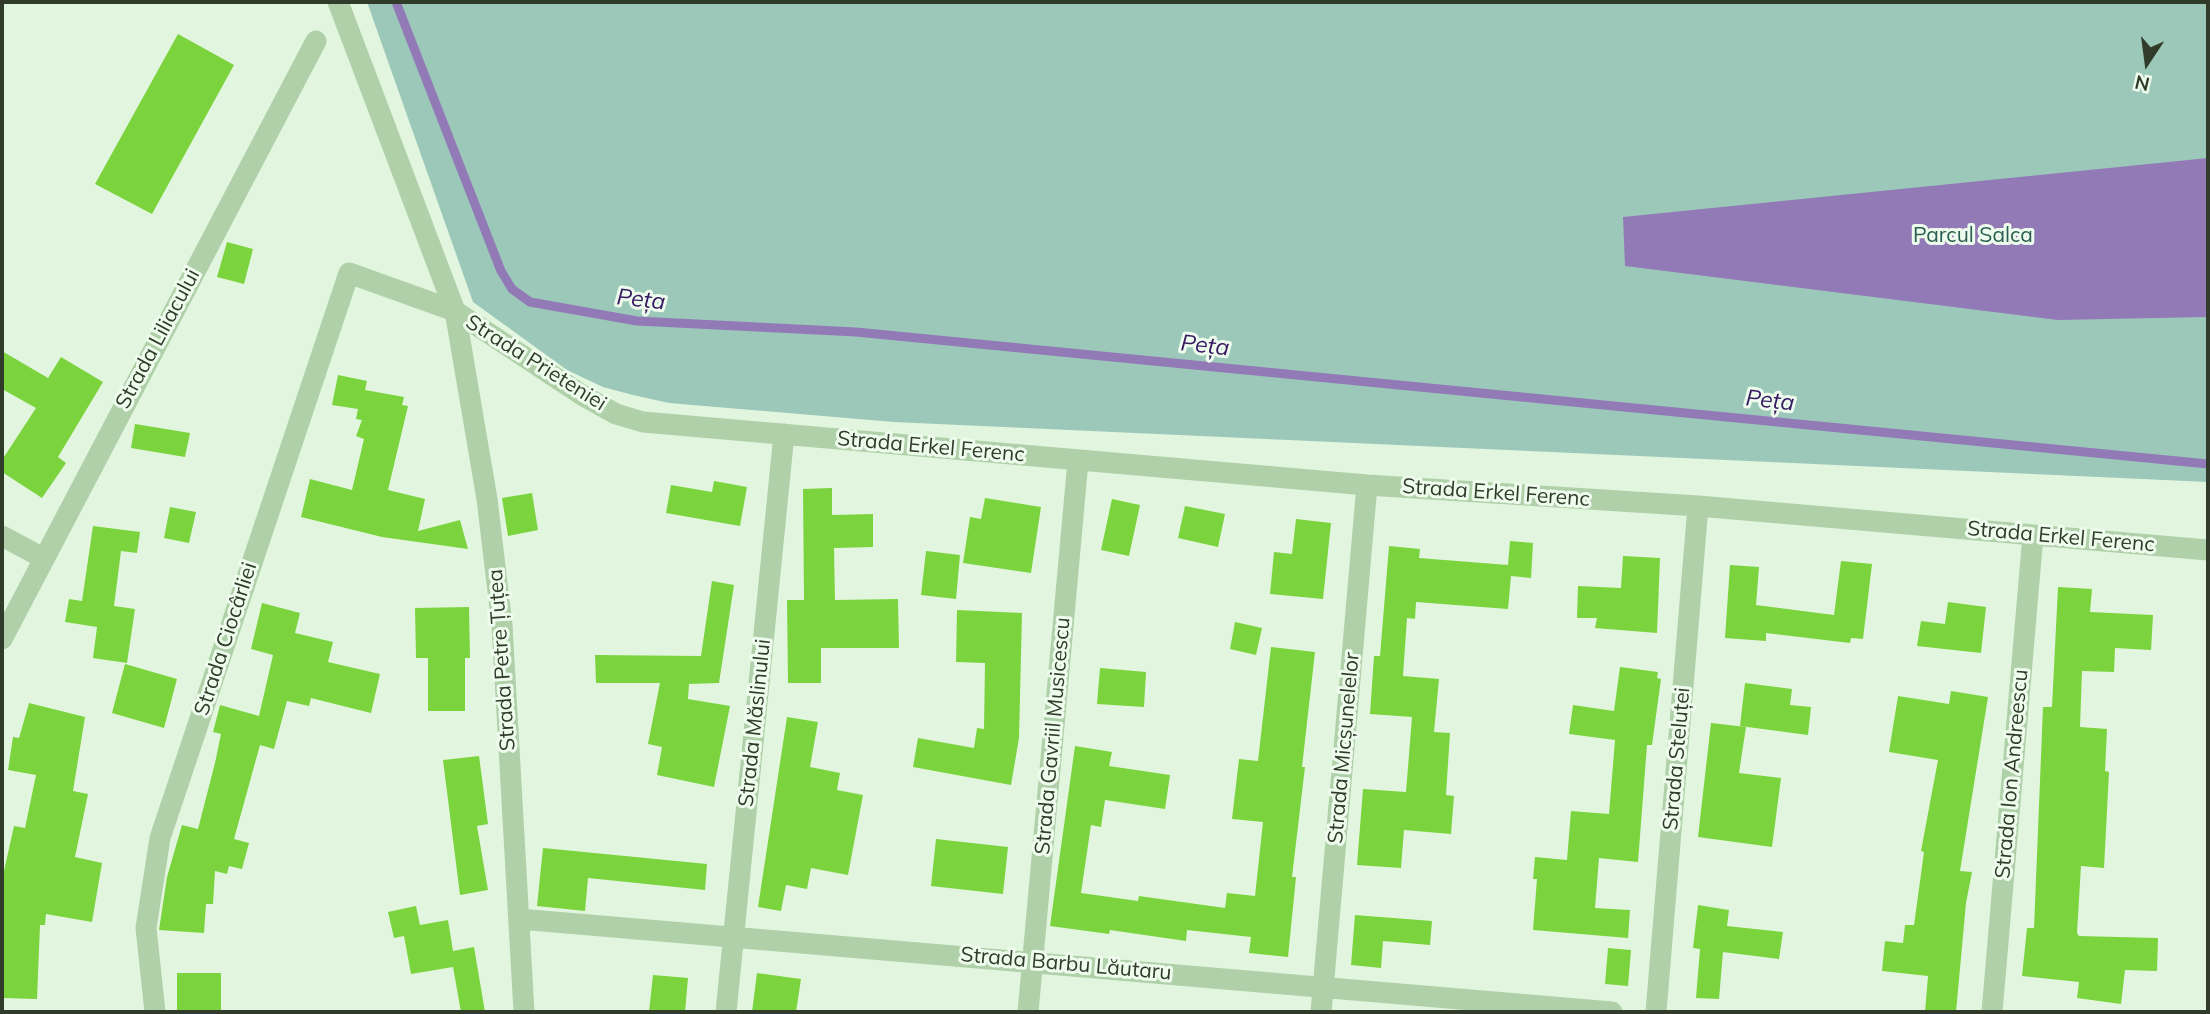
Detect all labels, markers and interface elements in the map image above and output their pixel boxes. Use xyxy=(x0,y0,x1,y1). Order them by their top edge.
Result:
north arrow xyxy=(2112,28,2182,98)
text: N xyxy=(2133,70,2152,97)
park label: Parcul Salca xyxy=(1913,223,2033,249)
street label: Strada Liliacului xyxy=(111,265,205,413)
water label: Peța xyxy=(615,284,667,316)
street label: Strada Prieteniei xyxy=(461,310,611,416)
water label: Peța xyxy=(1179,330,1231,362)
water label: Peța xyxy=(1744,385,1796,417)
street label: Strada Erkel Ferenc xyxy=(836,426,1026,468)
street label: Strada Erkel Ferenc xyxy=(1401,474,1591,512)
street label: Strada Erkel Ferenc xyxy=(1966,516,2156,558)
street label: Strada Ciocârliei xyxy=(189,559,263,719)
street label: Strada Petre Țuțea xyxy=(483,568,521,752)
street label: Strada Gavriil Musicescu xyxy=(1030,616,1076,856)
street label: Strada Măslinului xyxy=(734,638,776,808)
street label: Strada Micșunelelor xyxy=(1323,651,1365,845)
street label: Strada Ion Andreescu xyxy=(1990,668,2034,880)
street label: Strada Steluței xyxy=(1658,686,1696,832)
street label: Strada Barbu Lăutaru xyxy=(959,942,1173,986)

